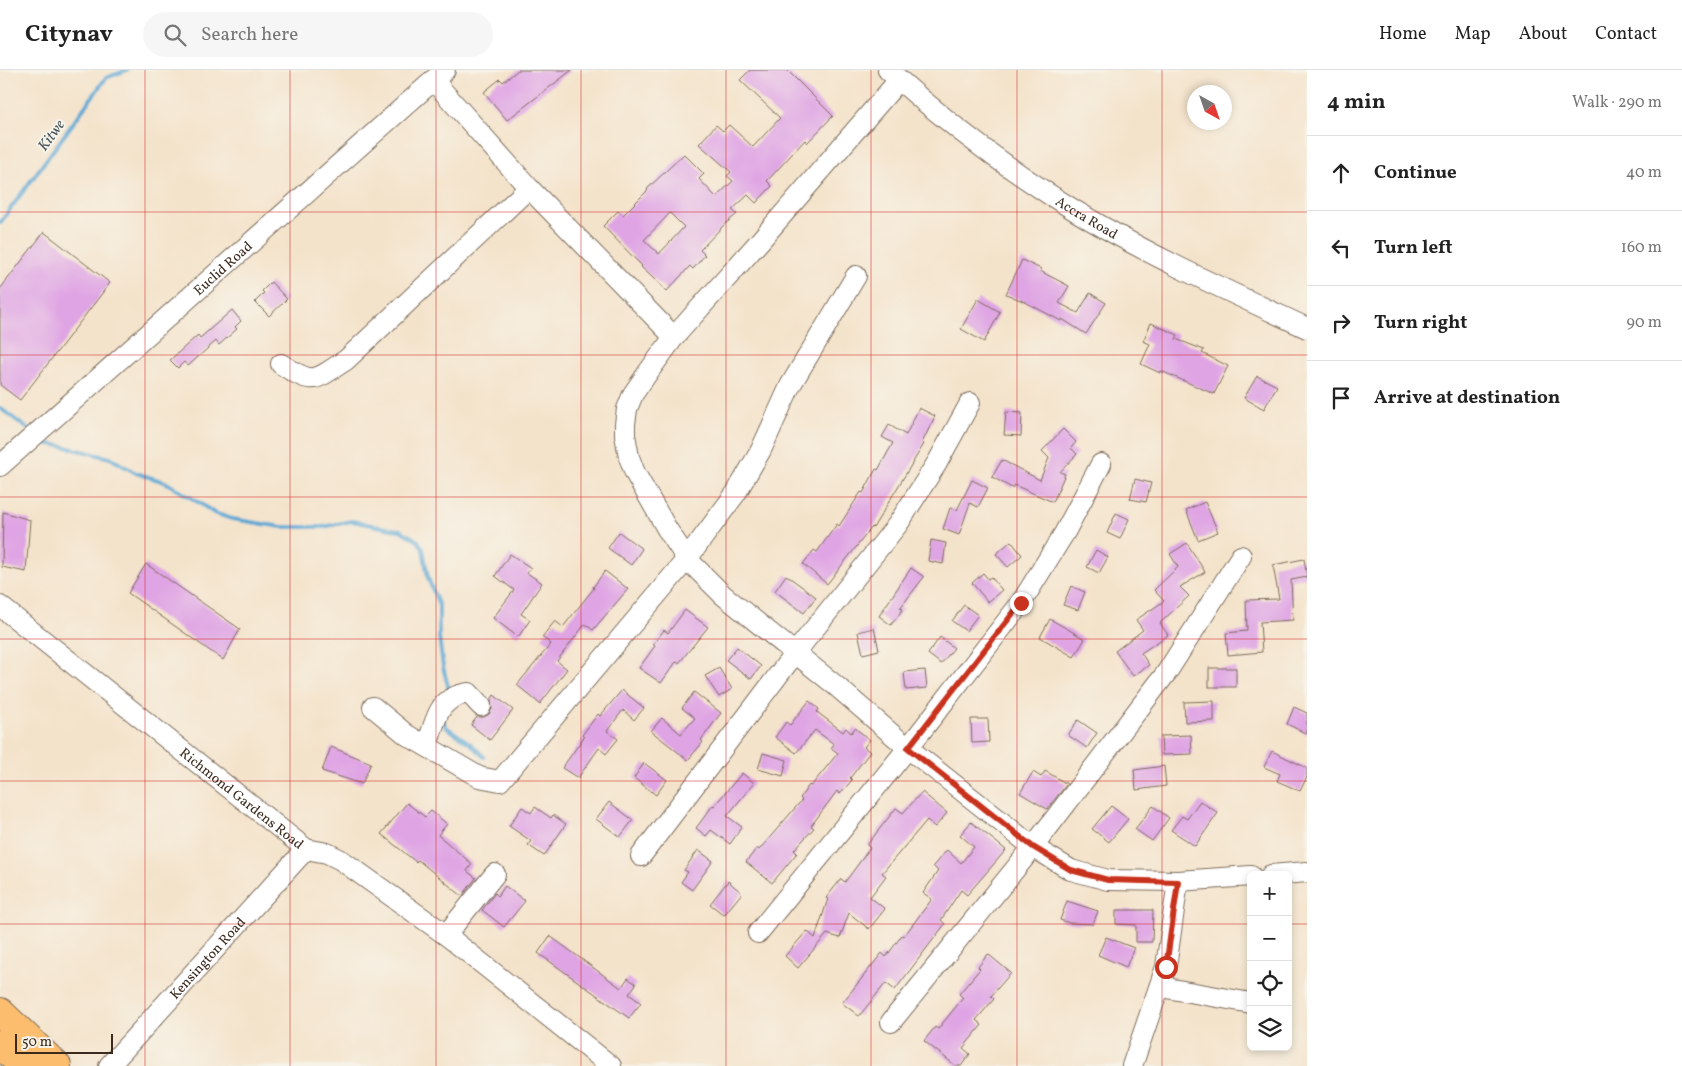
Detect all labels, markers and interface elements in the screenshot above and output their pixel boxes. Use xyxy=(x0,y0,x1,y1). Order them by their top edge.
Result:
search box xyxy=(143,12,493,57)
text: Citynav xyxy=(25,18,113,52)
icon: search xyxy=(161,21,189,49)
text: Search here xyxy=(201,22,298,48)
text: Home xyxy=(1379,22,1427,47)
text: Map xyxy=(1455,22,1491,47)
text: About xyxy=(1519,22,1567,47)
text: Contact xyxy=(1595,22,1657,47)
north arrow xyxy=(1187,85,1232,130)
text: 4 min xyxy=(1327,88,1386,117)
text: Walk · 290 m xyxy=(1572,92,1662,114)
water label: Kitwe xyxy=(34,116,71,156)
icon: ahead xyxy=(1327,159,1355,187)
text: Continue xyxy=(1374,160,1457,186)
text: 40 m xyxy=(1626,162,1662,184)
street label: Accra Road xyxy=(1051,193,1121,245)
icon: left xyxy=(1327,234,1355,262)
text: Turn left xyxy=(1374,235,1453,261)
text: 160 m xyxy=(1621,237,1662,259)
street label: Euclid Road xyxy=(190,238,257,300)
icon: right xyxy=(1327,309,1355,337)
text: Turn right xyxy=(1374,310,1467,336)
text: 90 m xyxy=(1626,312,1662,334)
icon: arrive xyxy=(1327,384,1355,412)
text: Arrive at destination xyxy=(1374,385,1560,411)
route end xyxy=(1010,592,1033,615)
street label: Richmond Gardens Road xyxy=(175,744,307,855)
map controls xyxy=(1247,871,1292,1051)
button: + xyxy=(1247,871,1292,916)
street label: Kensington Road xyxy=(166,914,251,1004)
button: − xyxy=(1247,916,1292,961)
route start xyxy=(1155,956,1178,979)
button: locate xyxy=(1247,961,1292,1006)
button: layers xyxy=(1247,1006,1292,1051)
scale bar xyxy=(15,1031,112,1054)
text: 50 m xyxy=(22,1033,52,1052)

